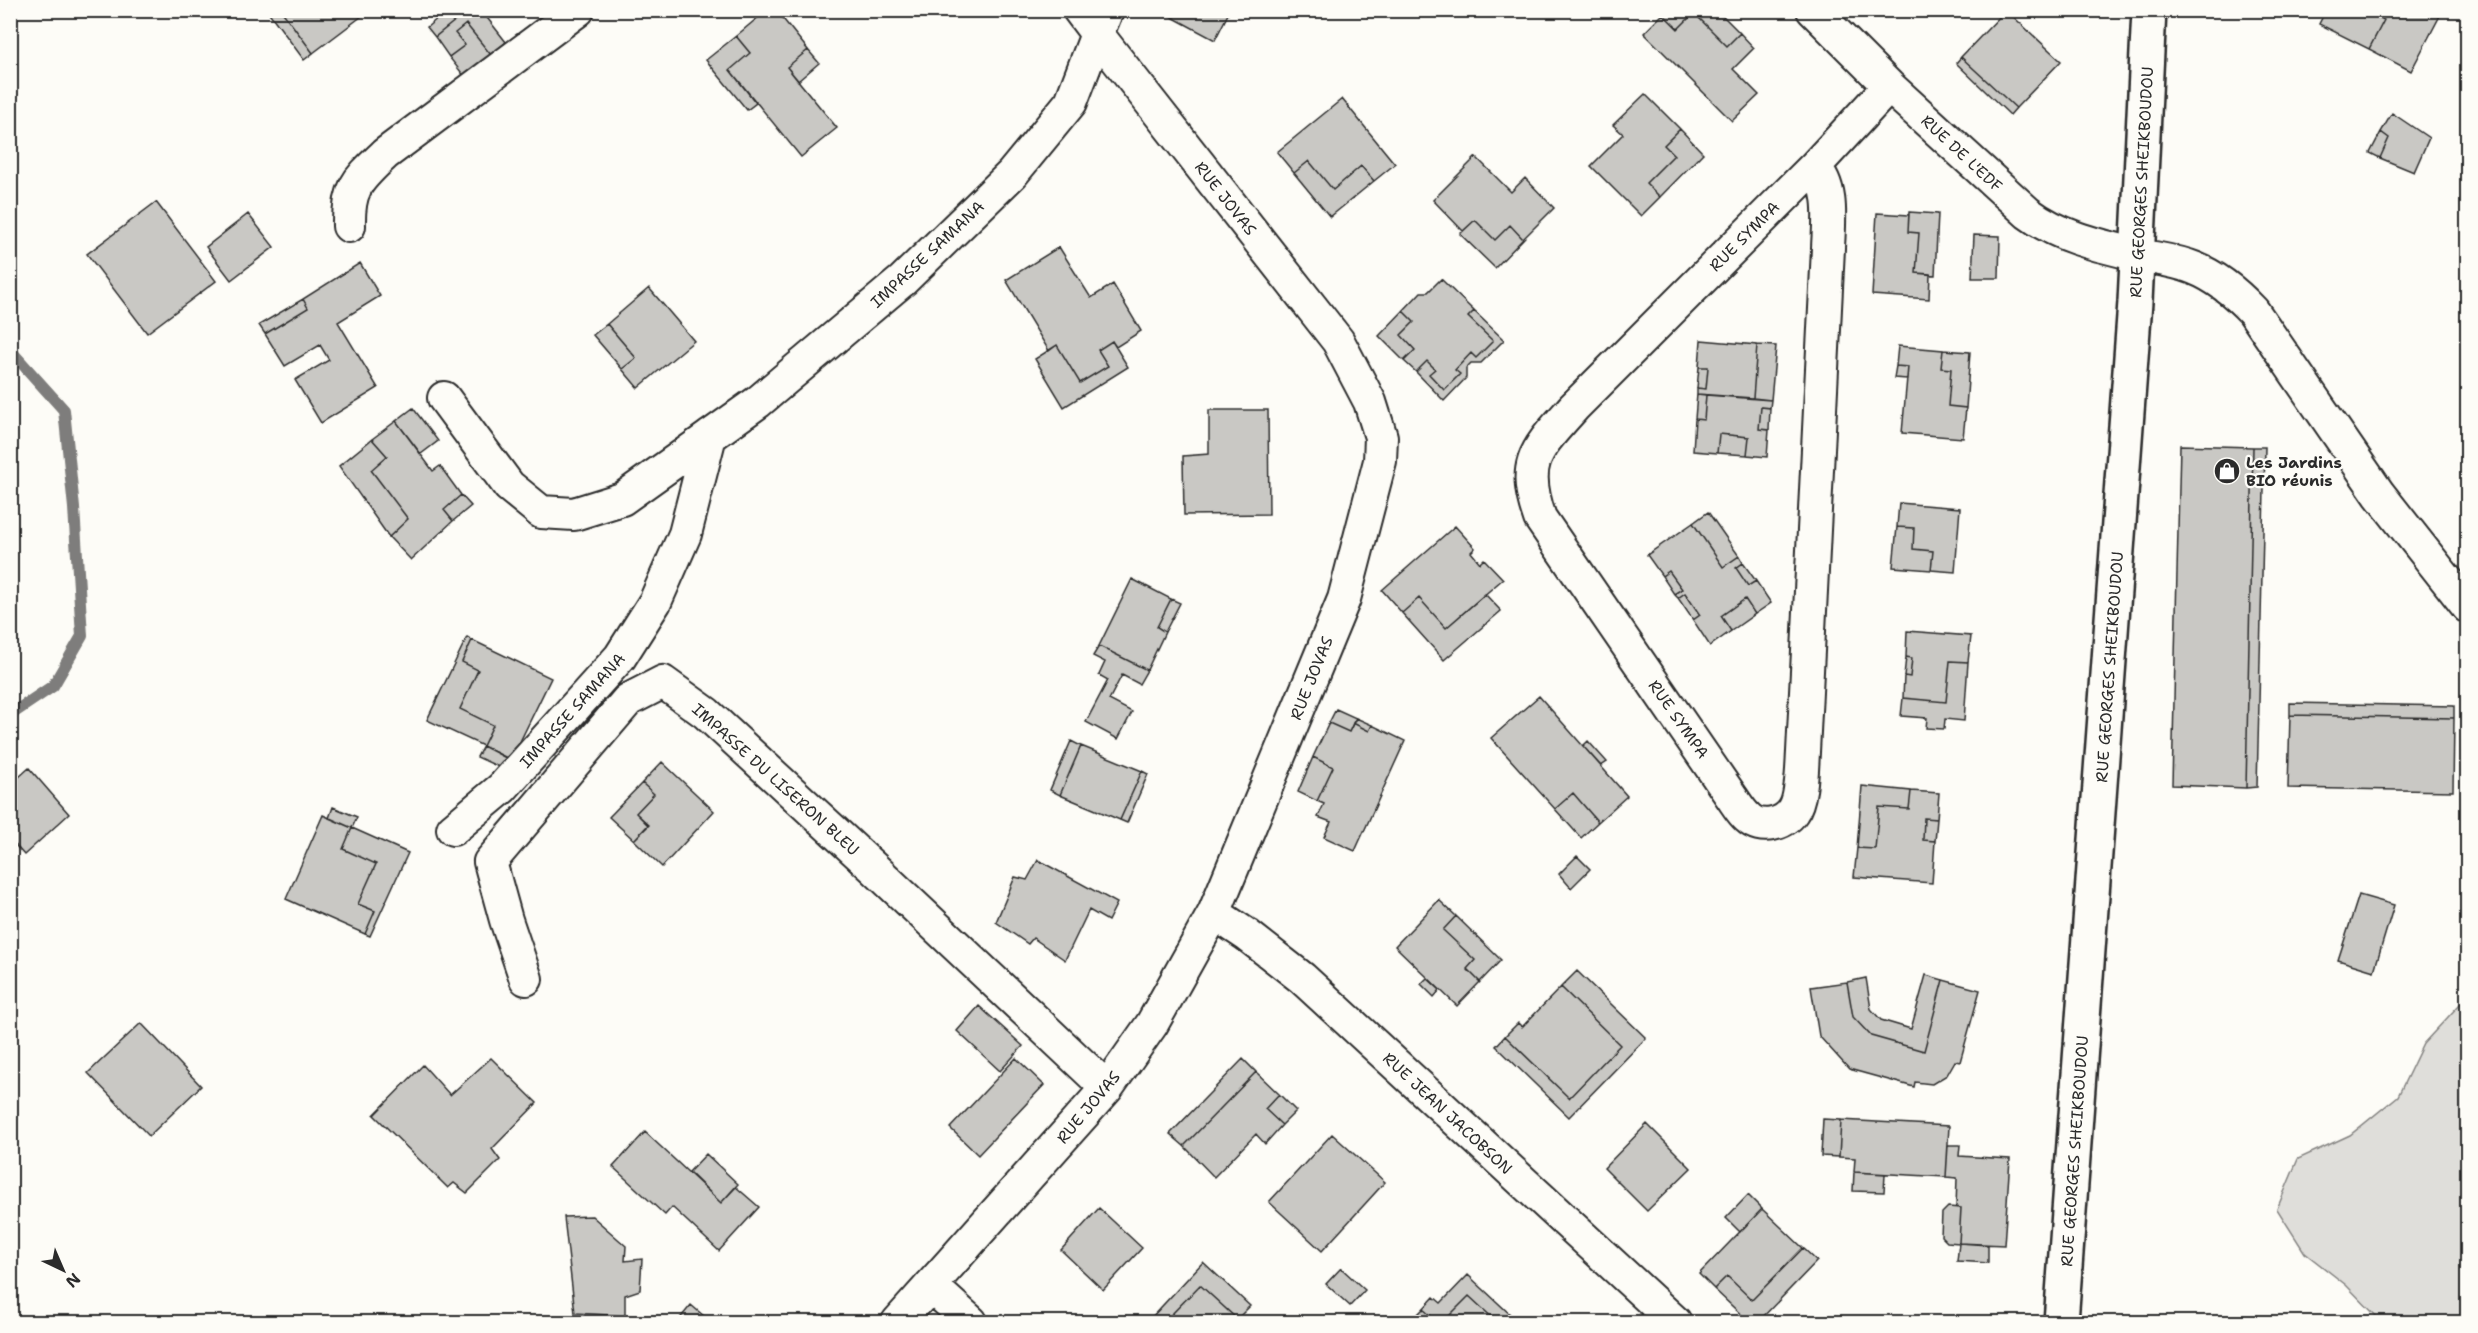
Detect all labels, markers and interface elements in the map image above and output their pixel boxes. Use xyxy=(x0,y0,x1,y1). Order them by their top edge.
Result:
street label: RUE GEORGES SHEIKBOUDOU xyxy=(2125,66,2158,298)
street label: RUE DE L'EDF xyxy=(1917,110,2007,196)
street label: RUE JOVAS xyxy=(1190,157,1261,240)
street label: IMPASSE SAMANA xyxy=(866,196,989,313)
street label: RUE SYMPA xyxy=(1705,197,1784,276)
place label: Les Jardins BIO réunis xyxy=(2246,452,2342,491)
shop icon: Les Jardins BIO réunis xyxy=(2212,456,2242,486)
street label: RUE GEORGES SHEIKBOUDOU xyxy=(2091,551,2128,783)
street label: RUE JOVAS xyxy=(1285,633,1338,723)
street label: IMPASSE SAMANA xyxy=(515,648,630,772)
street label: RUE SYMPA xyxy=(1644,676,1713,763)
street label: IMPASSE DU LISERON BLEU xyxy=(688,699,864,860)
street label: RUE GEORGES SHEIKBOUDOU xyxy=(2056,1035,2093,1267)
street label: RUE JEAN JACOBSON xyxy=(1378,1048,1517,1179)
street label: RUE JOVAS xyxy=(1052,1067,1125,1148)
north arrow xyxy=(33,1240,93,1300)
text: N xyxy=(61,1268,85,1292)

